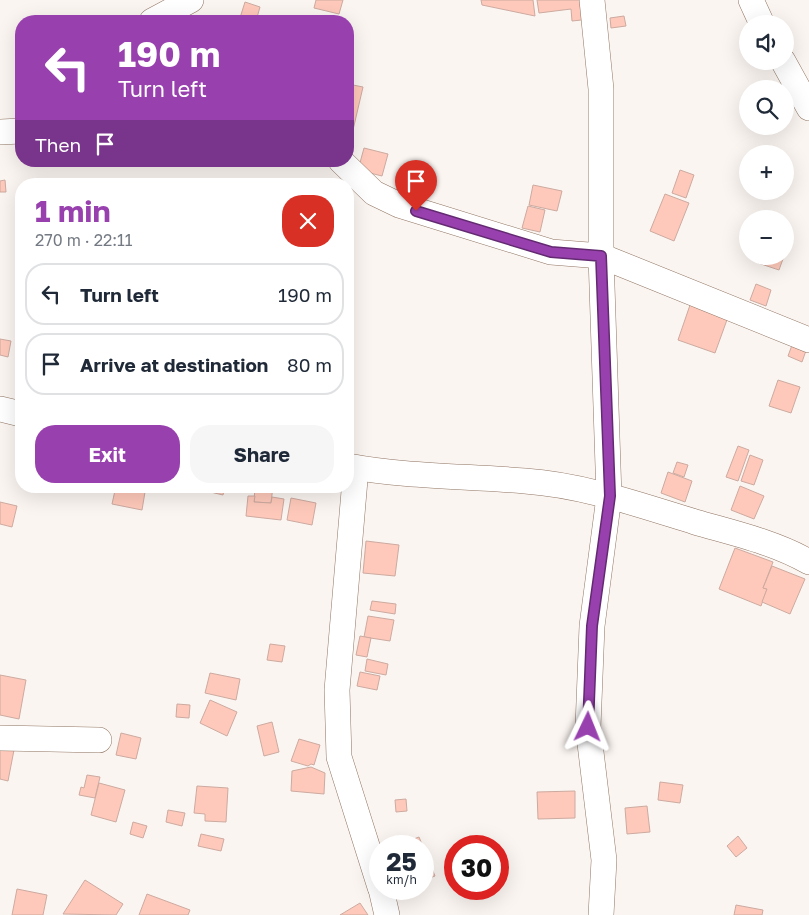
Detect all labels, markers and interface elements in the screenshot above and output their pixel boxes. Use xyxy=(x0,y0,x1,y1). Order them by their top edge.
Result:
map controls xyxy=(739,15,794,265)
button: sound xyxy=(739,15,794,70)
text: 190 m xyxy=(118,33,220,75)
icon: left xyxy=(35,35,100,100)
text: Turn left xyxy=(118,75,207,102)
button: search xyxy=(739,80,794,135)
icon: arrive xyxy=(91,130,119,158)
text: Then xyxy=(35,133,81,156)
button: + xyxy=(739,145,794,200)
pin xyxy=(395,160,437,211)
icon: arrive xyxy=(402,167,430,195)
text: 1 min xyxy=(35,193,111,229)
button: close xyxy=(282,195,334,247)
button: − xyxy=(739,210,794,265)
text: 270 m · 22:11 xyxy=(35,230,133,250)
icon: left xyxy=(37,280,65,308)
text: Turn left xyxy=(80,283,159,306)
text: 190 m xyxy=(278,283,332,306)
icon: arrive xyxy=(37,350,65,378)
text: Arrive at destination xyxy=(80,353,268,376)
text: 80 m xyxy=(287,353,332,376)
button: Exit xyxy=(35,425,180,483)
button: Share xyxy=(190,425,334,483)
position arrow xyxy=(561,700,613,752)
speed limit sign: 30 xyxy=(444,835,509,900)
text: 25 xyxy=(386,846,417,877)
text: km/h xyxy=(386,872,417,887)

